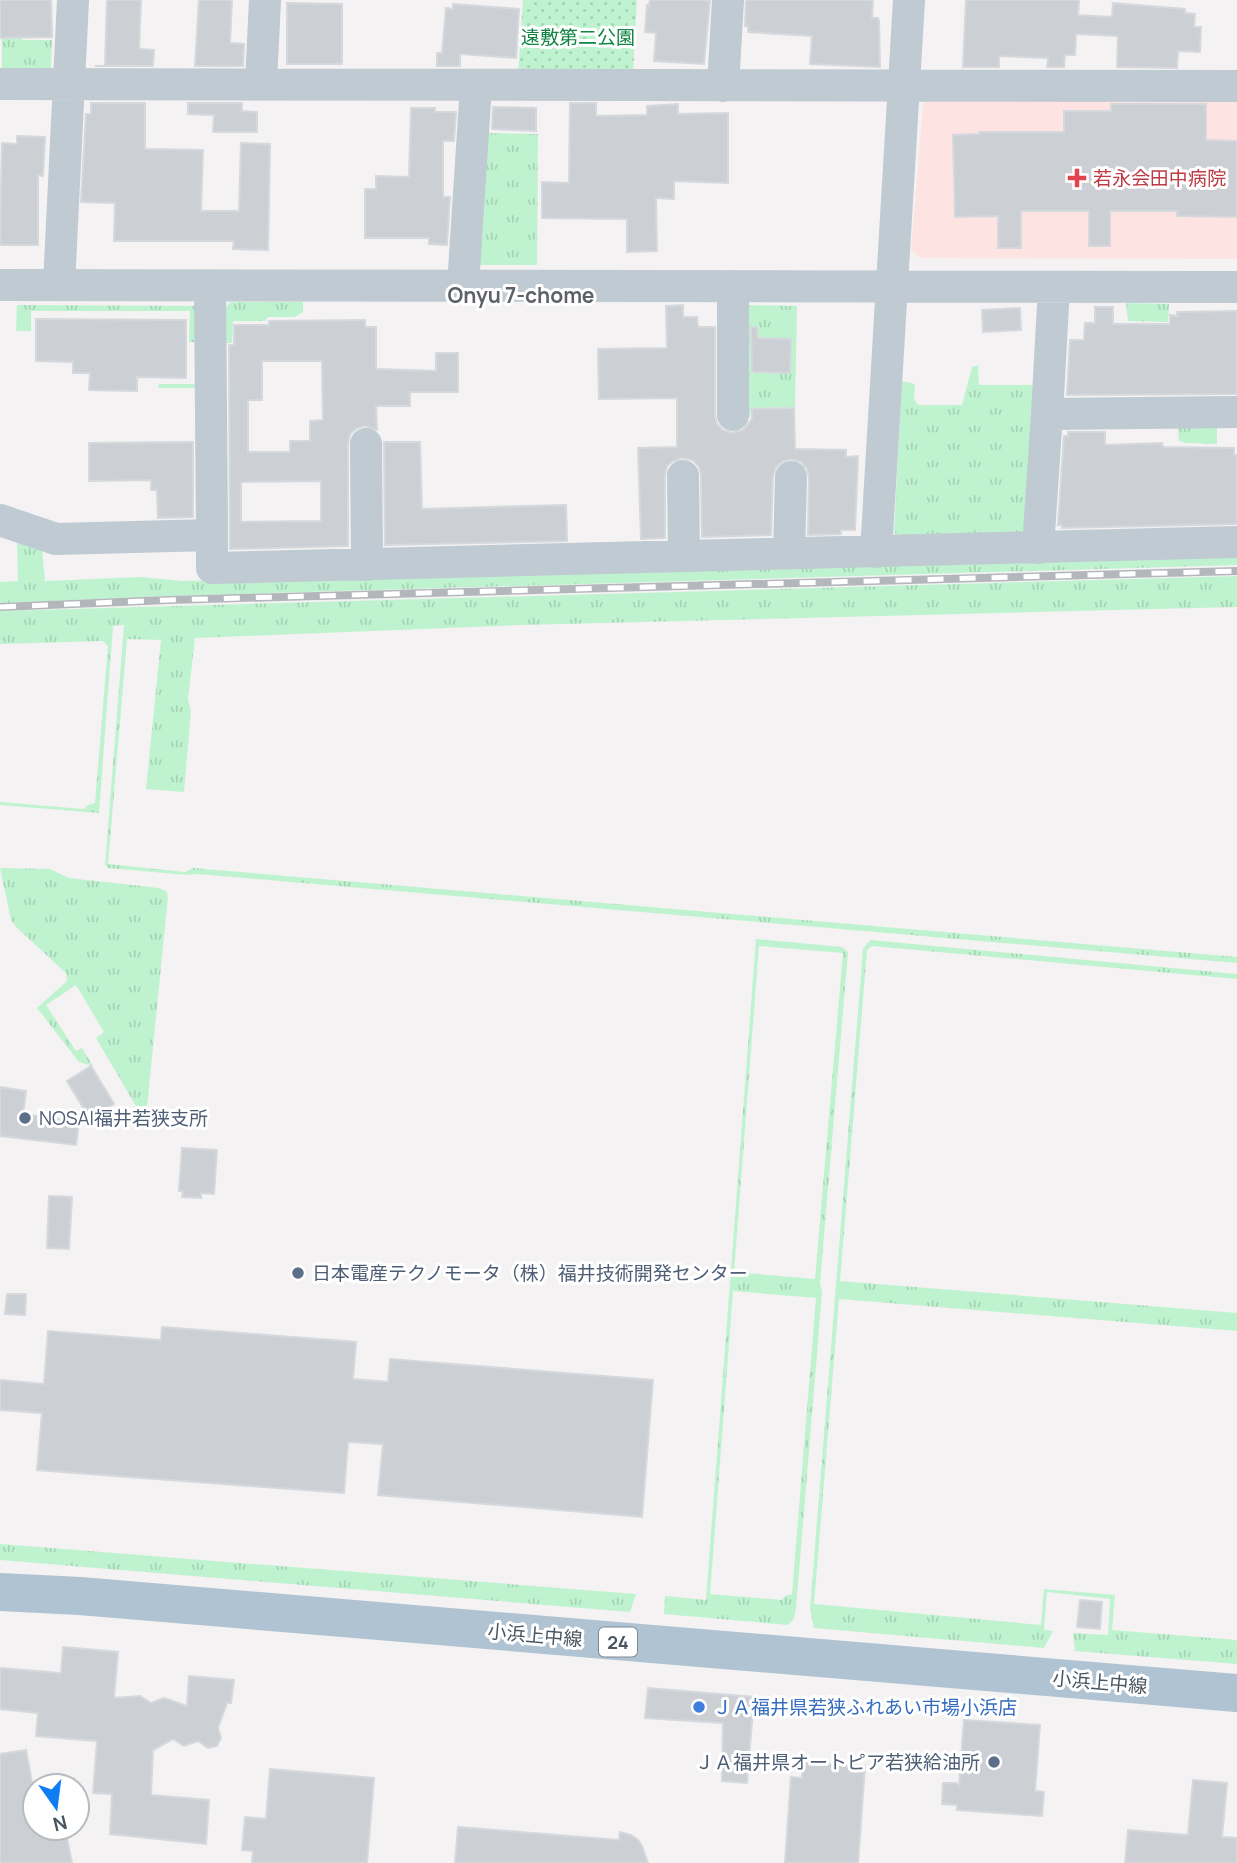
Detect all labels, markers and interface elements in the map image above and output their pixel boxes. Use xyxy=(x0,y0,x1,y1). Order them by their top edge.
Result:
park label: 遠敷第二公園 xyxy=(521,24,635,50)
place label: 若永会田中病院 xyxy=(1093,165,1226,191)
marker: 若永会田中病院 xyxy=(1067,168,1087,188)
district label: Onyu 7-chome xyxy=(447,281,595,309)
place label: NOSAI福井若狭支所 xyxy=(39,1105,208,1131)
marker: NOSAI福井若狭支所 xyxy=(17,1110,33,1126)
place label: 日本電産テクノモータ（株）福井技術開発センター xyxy=(312,1260,748,1286)
marker: 日本電産テクノモータ（株）福井技術開発センター xyxy=(290,1265,306,1281)
street label: 小浜上中線 xyxy=(487,1618,583,1652)
road number: 24 xyxy=(599,1628,637,1657)
street label: 小浜上中線 xyxy=(1052,1665,1148,1699)
place label: ＪＡ福井県若狭ふれあい市場小浜店 xyxy=(713,1694,1017,1720)
marker: ＪＡ福井県若狭ふれあい市場小浜店 xyxy=(691,1699,707,1715)
place label: ＪＡ福井県オートピア若狭給油所 xyxy=(695,1749,980,1775)
marker: ＪＡ福井県オートピア若狭給油所 xyxy=(986,1754,1002,1770)
north arrow xyxy=(21,1772,91,1842)
text: N xyxy=(50,1809,70,1838)

